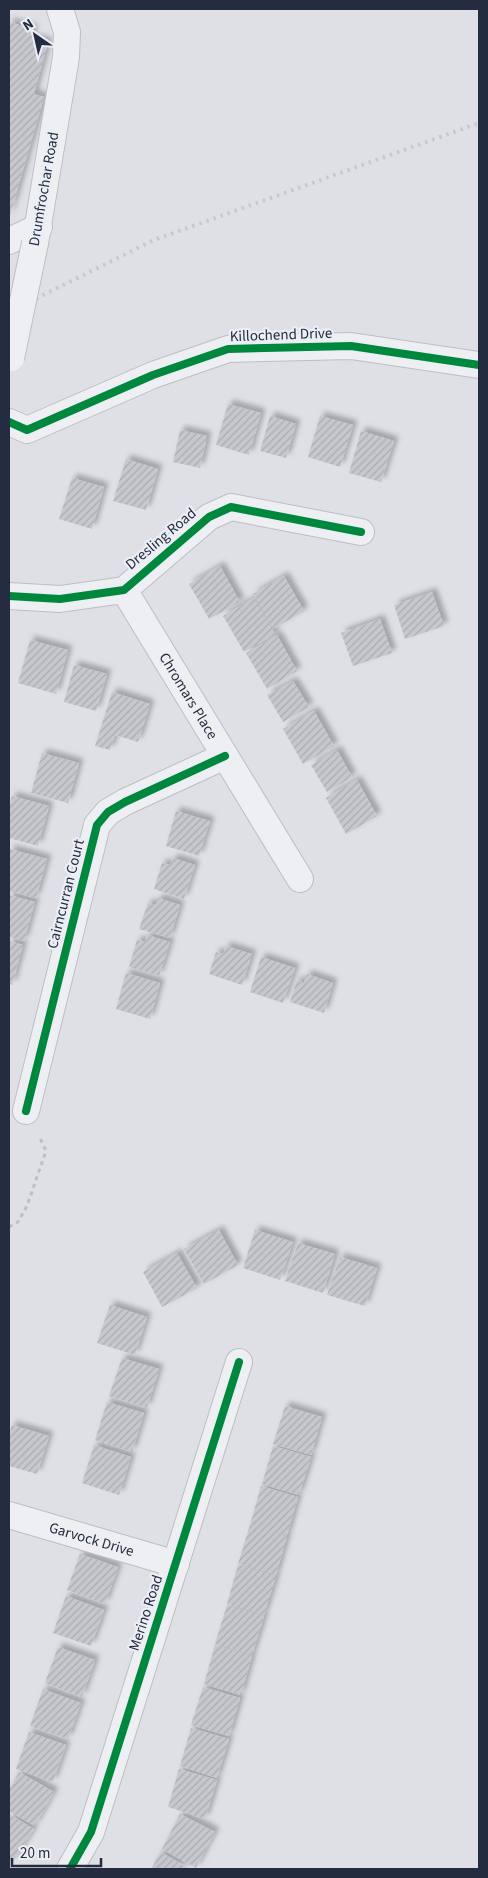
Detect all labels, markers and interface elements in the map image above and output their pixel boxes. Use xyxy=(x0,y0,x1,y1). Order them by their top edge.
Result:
north arrow xyxy=(10,10,60,60)
text: N xyxy=(19,14,38,36)
street label: Drumfrochar Road xyxy=(24,130,64,248)
street label: Killochend Drive xyxy=(229,323,333,347)
street label: Dresling Road xyxy=(121,503,201,575)
street label: Chromars Place xyxy=(154,648,223,743)
street label: Cairncurran Court xyxy=(42,837,90,951)
street label: Garvock Drive xyxy=(47,1517,136,1562)
street label: Merino Road xyxy=(124,1572,168,1654)
scale bar xyxy=(12,1836,101,1868)
text: 20 m xyxy=(20,1843,50,1864)

